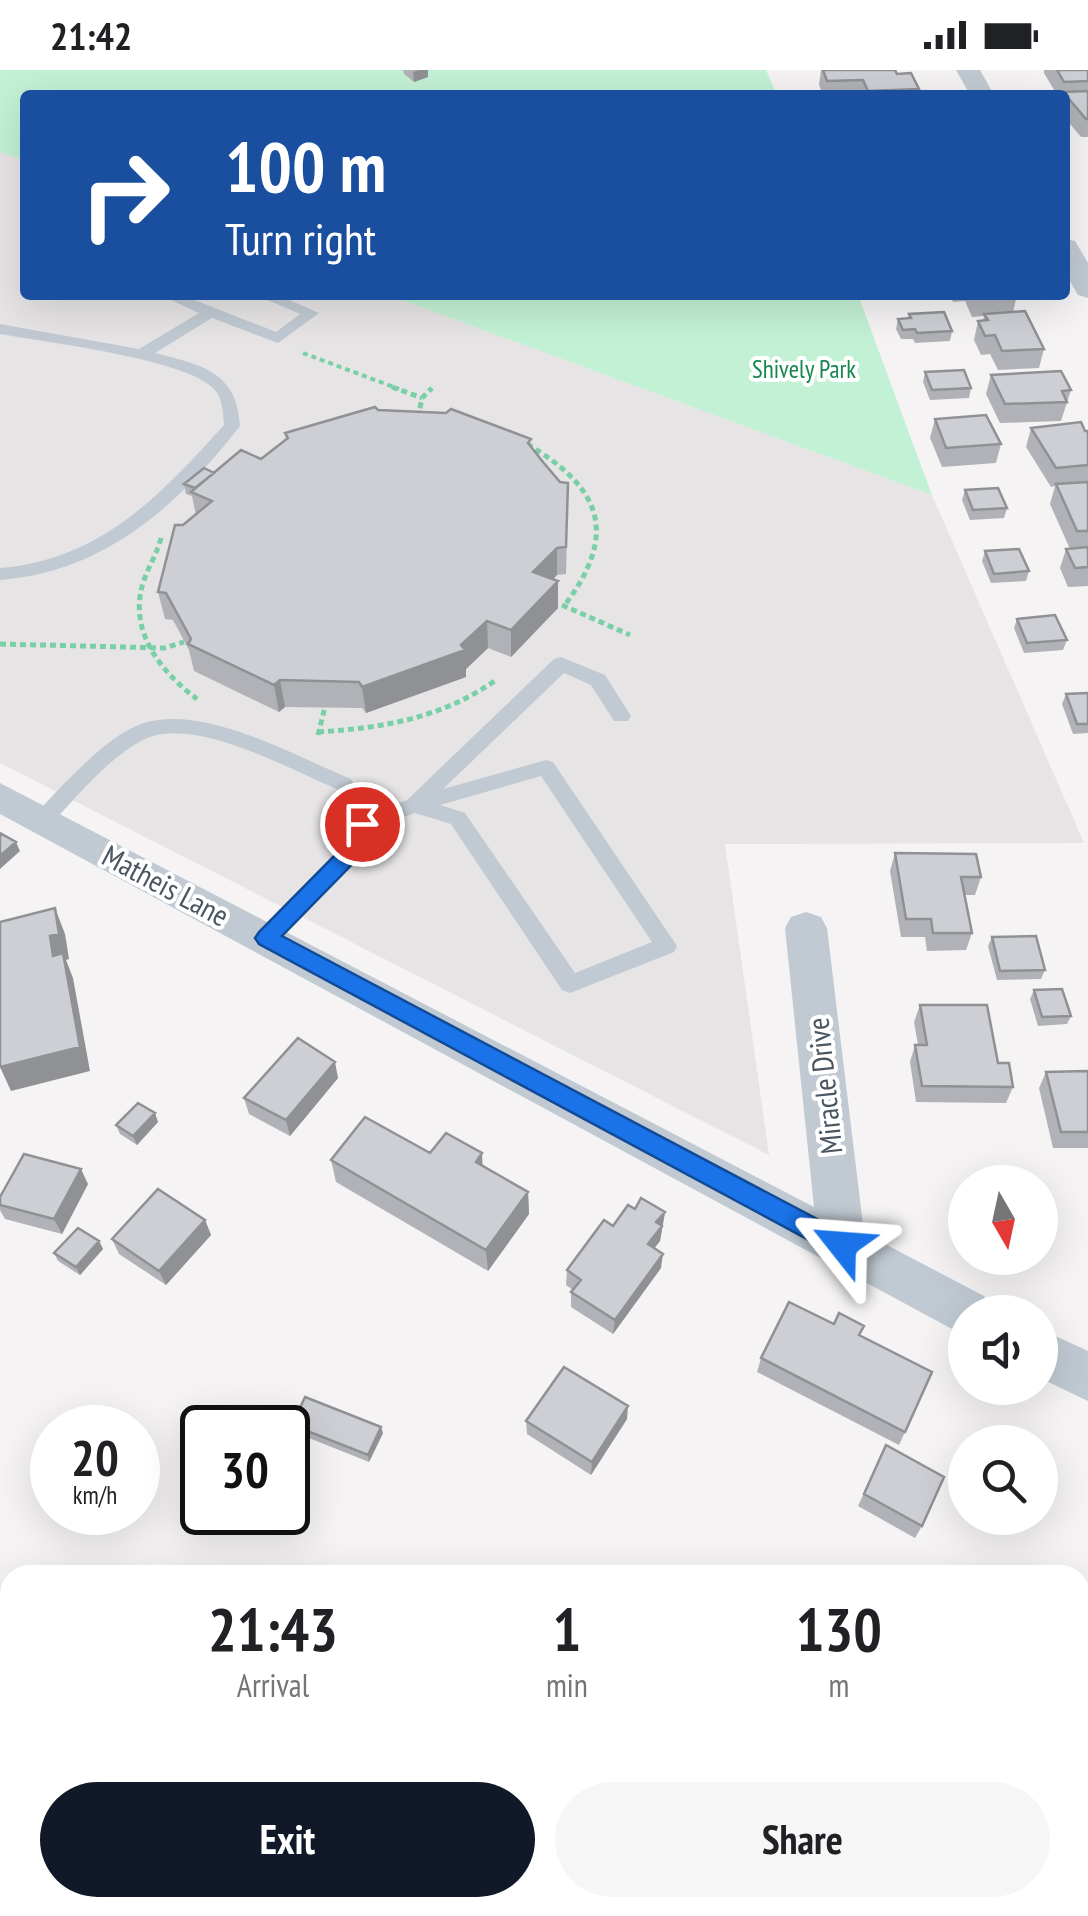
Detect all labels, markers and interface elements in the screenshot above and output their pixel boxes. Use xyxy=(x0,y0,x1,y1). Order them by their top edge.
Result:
text: 21:42 xyxy=(50,11,132,60)
text: 100 m xyxy=(225,121,386,211)
icon: right xyxy=(60,130,190,260)
text: Turn right xyxy=(225,209,376,267)
park label: Shively Park xyxy=(752,353,856,385)
pin xyxy=(320,782,405,867)
icon: arrive xyxy=(335,797,390,852)
street label: Matheis Lane xyxy=(96,835,236,935)
street label: Miracle Drive xyxy=(797,1016,851,1156)
north arrow xyxy=(948,1165,1058,1275)
map controls xyxy=(948,1165,1058,1535)
position arrow xyxy=(790,1193,894,1297)
button: sound xyxy=(948,1295,1058,1405)
speed limit sign: 30 xyxy=(180,1405,310,1535)
text: 20 xyxy=(71,1425,119,1490)
button: search xyxy=(948,1425,1058,1535)
text: km/h xyxy=(73,1479,117,1511)
text: 21:43 xyxy=(208,1590,338,1668)
text: 1 xyxy=(553,1590,581,1668)
text: 130 xyxy=(796,1590,882,1668)
text: Arrival xyxy=(237,1664,309,1706)
text: min xyxy=(546,1664,588,1706)
text: m xyxy=(828,1664,849,1706)
button: Exit xyxy=(40,1782,535,1897)
button: Share xyxy=(555,1782,1050,1897)

